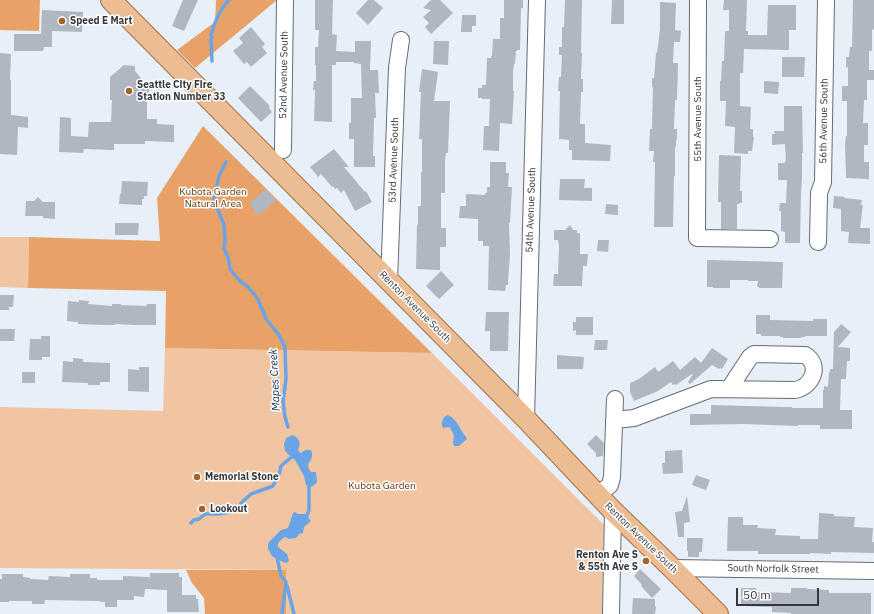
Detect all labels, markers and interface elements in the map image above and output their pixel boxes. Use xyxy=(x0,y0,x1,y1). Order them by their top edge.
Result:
place label: Speed E Mart xyxy=(70,15,132,27)
marker: Speed E Mart xyxy=(57,16,67,26)
street label: 52nd Avenue South xyxy=(277,31,291,119)
street label: 55th Avenue South xyxy=(692,76,704,162)
street label: 56th Avenue South xyxy=(817,78,831,164)
place label: Seattle City Fire Station Number 33 xyxy=(137,79,226,102)
marker: Seattle City Fire Station Number 33 xyxy=(124,86,134,96)
street label: 53rd Avenue South xyxy=(387,117,401,203)
street label: 54th Avenue South xyxy=(524,167,538,253)
park label: Kubota Garden Natural Area xyxy=(179,186,247,210)
street label: Renton Avenue South xyxy=(377,269,453,345)
water label: Mapes Creek xyxy=(267,349,283,411)
place label: Memorial Stone xyxy=(205,471,279,483)
marker: Memorial Stone xyxy=(192,472,202,482)
park label: Kubota Garden xyxy=(348,480,416,492)
street label: Renton Avenue South xyxy=(602,500,680,576)
place label: Lookout xyxy=(210,503,247,515)
marker: Lookout xyxy=(197,504,207,514)
place label: Renton Ave S & 55th Ave S xyxy=(576,549,638,572)
marker: Renton Ave S & 55th Ave S xyxy=(641,556,651,566)
street label: South Norfolk Street xyxy=(727,562,819,576)
scale bar xyxy=(738,580,821,606)
text: 50 m xyxy=(743,587,771,602)

